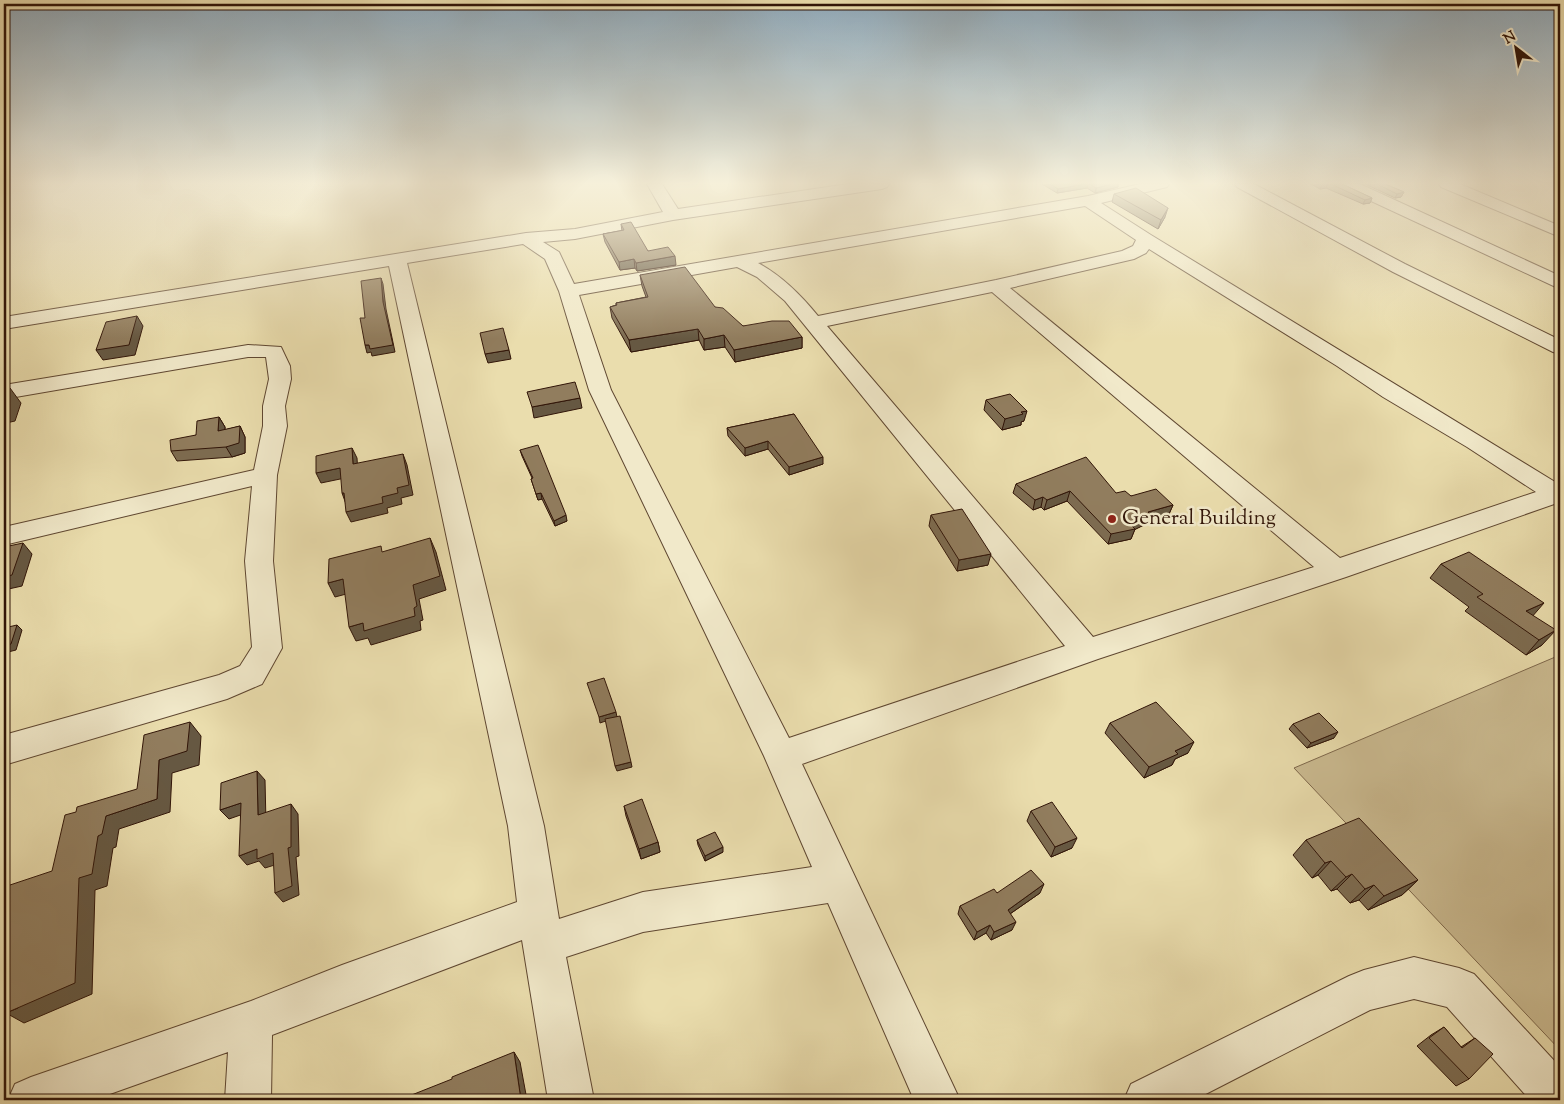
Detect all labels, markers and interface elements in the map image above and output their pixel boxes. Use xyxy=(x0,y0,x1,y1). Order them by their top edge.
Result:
north arrow xyxy=(1492,22,1542,72)
text: N xyxy=(1500,27,1520,50)
place label: General Building xyxy=(1122,504,1276,534)
marker: General Building xyxy=(1106,513,1118,525)

